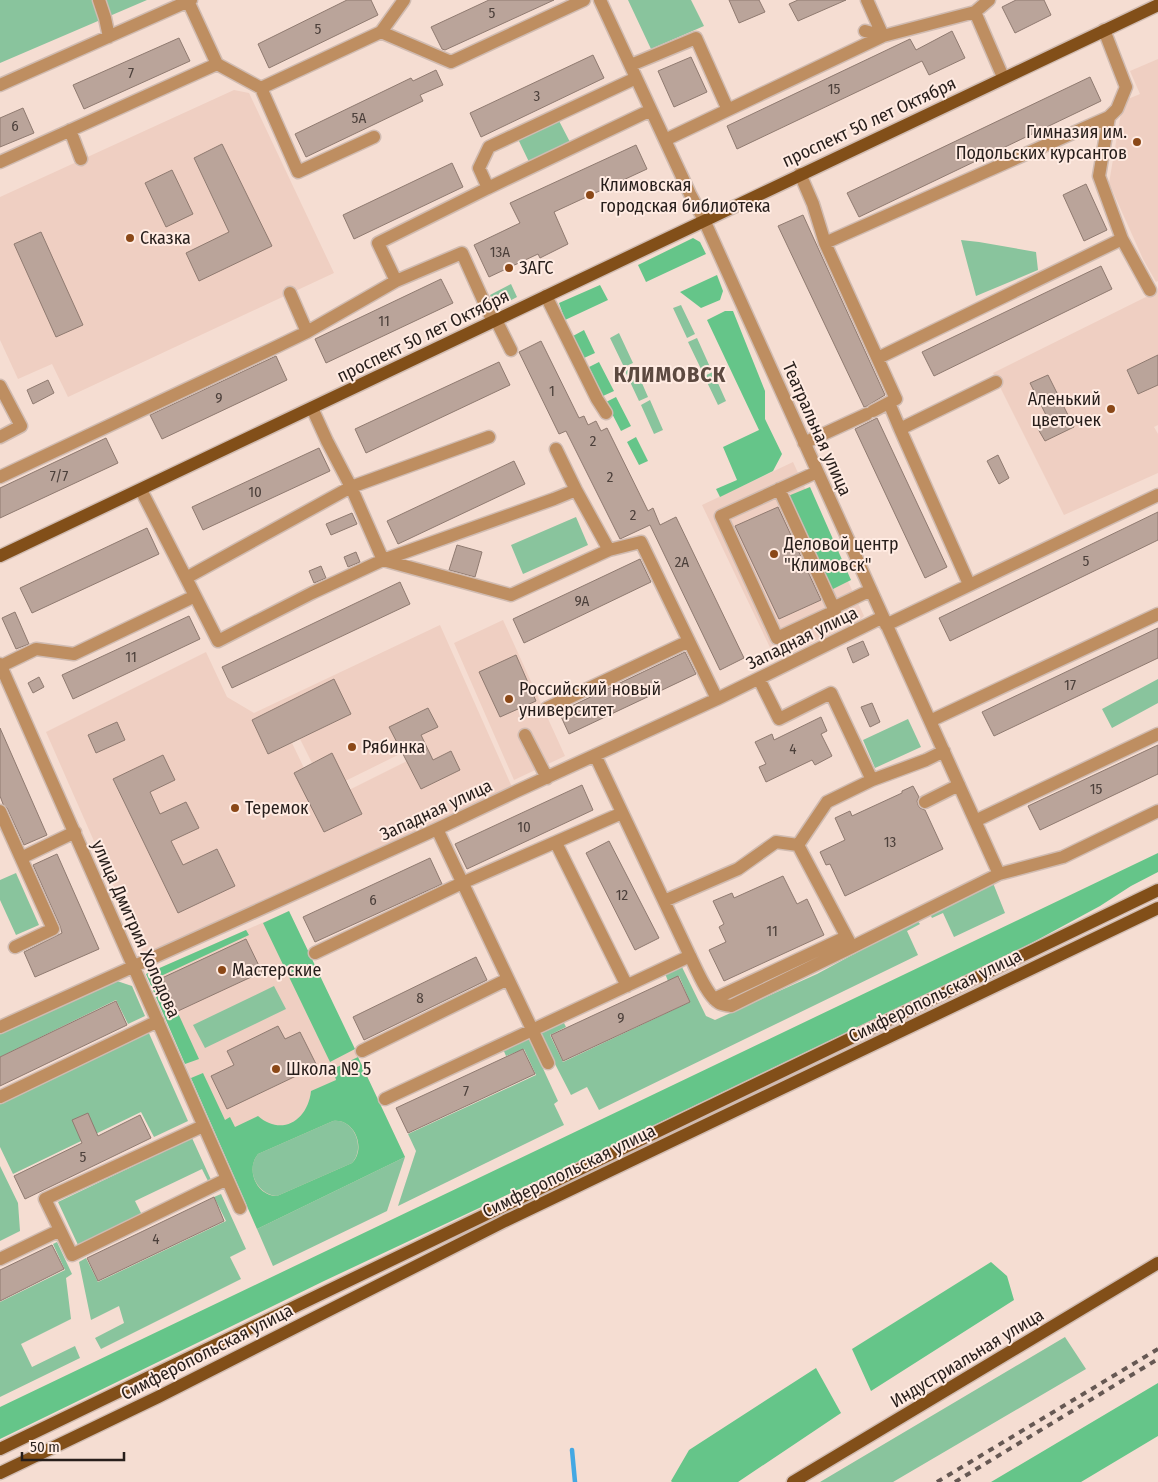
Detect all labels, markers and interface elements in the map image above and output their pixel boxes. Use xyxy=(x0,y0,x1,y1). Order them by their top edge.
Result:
house number: 5 xyxy=(489,4,496,22)
house number: 5 xyxy=(315,20,322,38)
house number: 7 xyxy=(128,64,134,82)
street label: проспект 50 лет Октября xyxy=(779,72,959,172)
house number: 15 xyxy=(828,80,840,98)
house number: 3 xyxy=(534,87,541,105)
house number: 5А xyxy=(352,109,366,127)
house number: 6 xyxy=(11,117,19,135)
place label: Гимназия им. Подольских курсантов xyxy=(956,121,1127,164)
marker: Гимназия им. Подольских курсантов xyxy=(1131,136,1143,148)
place label: Климовская городская библиотека xyxy=(600,174,771,217)
marker: Климовская городская библиотека xyxy=(584,189,596,201)
place label: Сказка xyxy=(140,227,191,249)
marker: Сказка xyxy=(124,232,136,244)
house number: 13А xyxy=(490,243,510,261)
place label: ЗАГС xyxy=(519,257,553,279)
marker: ЗАГС xyxy=(503,262,515,274)
street label: проспект 50 лет Октября xyxy=(333,285,513,387)
house number: 11 xyxy=(378,312,390,330)
street label: Театральная улица xyxy=(778,359,856,500)
district label: КЛИМОВСК xyxy=(614,361,726,388)
house number: 1 xyxy=(549,382,555,400)
place label: Аленький цветочек xyxy=(1028,388,1102,431)
house number: 9 xyxy=(215,389,223,407)
marker: Аленький цветочек xyxy=(1105,403,1117,415)
house number: 2 xyxy=(590,432,597,450)
house number: 7/7 xyxy=(50,467,68,485)
house number: 2 xyxy=(607,468,614,486)
house number: 10 xyxy=(248,483,262,501)
house number: 2 xyxy=(630,506,637,524)
place label: Деловой центр "Климовск" xyxy=(783,533,899,576)
marker: Деловой центр "Климовск" xyxy=(768,548,780,560)
house number: 5 xyxy=(1083,552,1090,570)
house number: 2А xyxy=(675,553,689,571)
house number: 9А xyxy=(574,592,590,610)
street label: Западная улица xyxy=(743,601,862,675)
house number: 11 xyxy=(125,648,137,666)
house number: 17 xyxy=(1064,676,1076,694)
place label: Российский новый университет xyxy=(519,678,661,721)
marker: Российский новый университет xyxy=(503,693,515,705)
place label: Рябинка xyxy=(362,736,425,758)
house number: 4 xyxy=(789,740,797,758)
marker: Рябинка xyxy=(346,741,358,753)
street label: Западная улица xyxy=(376,774,496,846)
house number: 15 xyxy=(1090,780,1102,798)
place label: Теремок xyxy=(245,797,309,819)
marker: Теремок xyxy=(229,802,241,814)
house number: 10 xyxy=(517,818,531,836)
house number: 13 xyxy=(884,833,897,851)
street label: улица Дмитрия Холодова xyxy=(87,837,185,1021)
house number: 12 xyxy=(616,886,629,904)
house number: 6 xyxy=(369,891,377,909)
house number: 11 xyxy=(766,922,778,940)
street label: Симферопольская улица xyxy=(845,944,1025,1048)
place label: Мастерские xyxy=(232,959,321,981)
marker: Мастерские xyxy=(216,964,228,976)
house number: 8 xyxy=(416,989,424,1007)
house number: 9 xyxy=(617,1009,625,1027)
place label: Школа № 5 xyxy=(286,1058,371,1080)
marker: Школа № 5 xyxy=(270,1063,282,1075)
house number: 7 xyxy=(463,1082,469,1100)
street label: Симферопольская улица xyxy=(479,1119,659,1223)
house number: 5 xyxy=(80,1148,87,1166)
house number: 4 xyxy=(152,1230,160,1248)
street label: Симферопольская улица xyxy=(117,1299,297,1405)
street label: Индустриальная улица xyxy=(886,1303,1048,1412)
scale bar xyxy=(22,1430,125,1462)
text: 50 m xyxy=(30,1438,60,1456)

